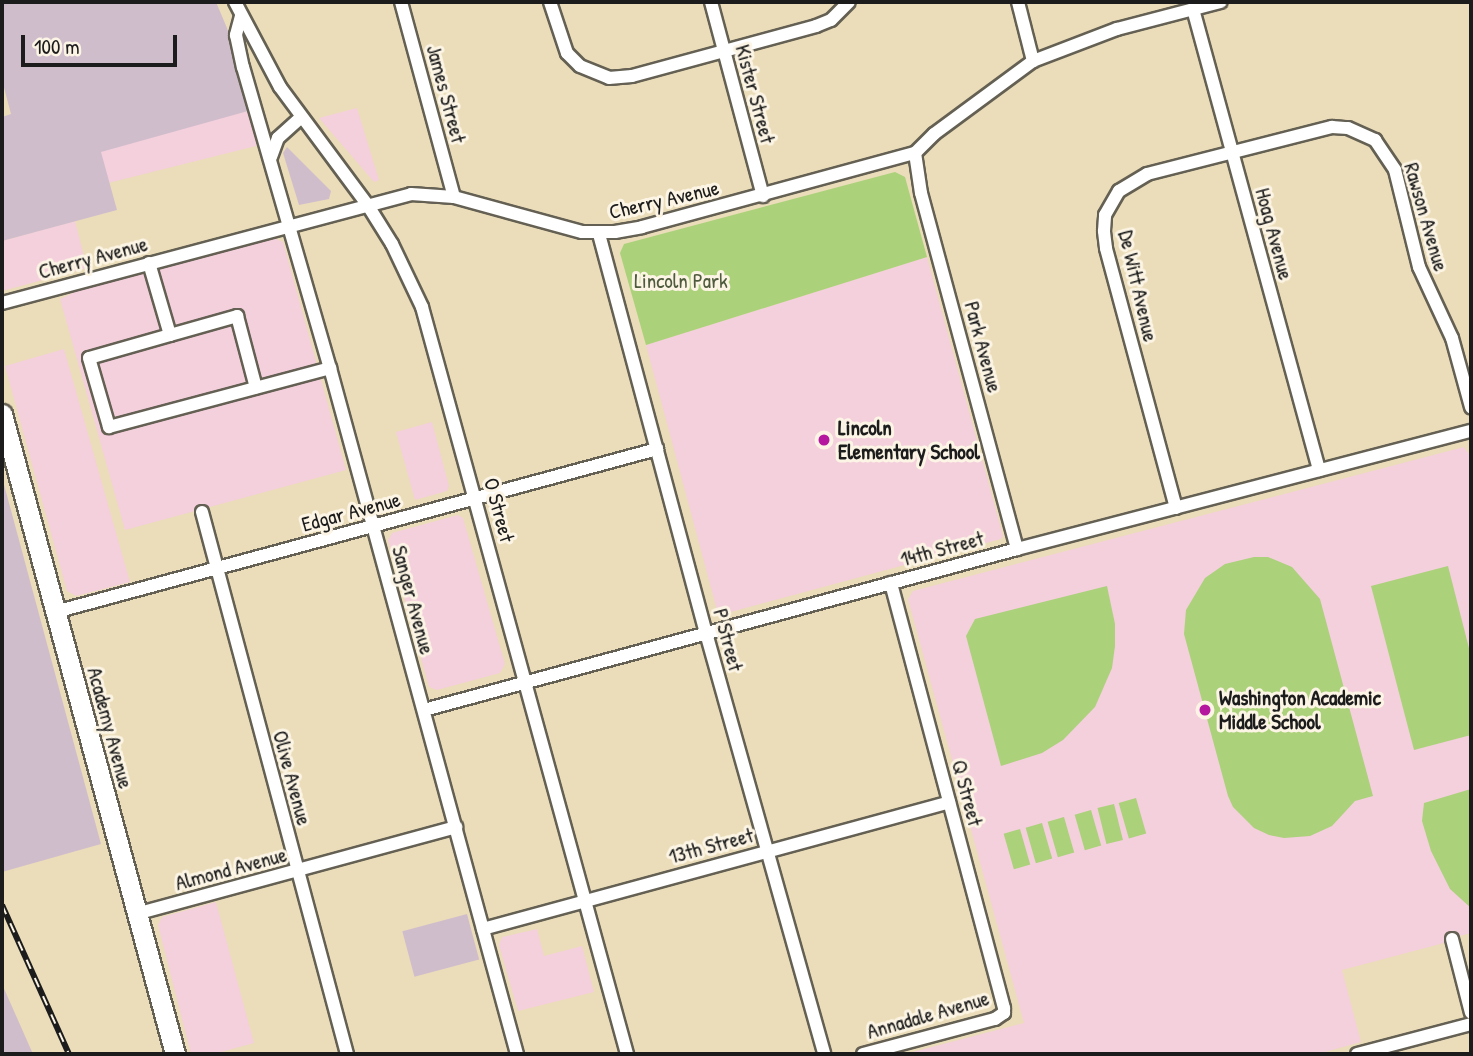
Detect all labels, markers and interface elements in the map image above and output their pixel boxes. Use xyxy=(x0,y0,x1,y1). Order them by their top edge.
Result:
scale bar xyxy=(24,21,180,65)
text: 100 m xyxy=(34,32,80,61)
street label: James Street xyxy=(421,42,471,146)
street label: Kister Street xyxy=(730,42,780,146)
street label: Rawson Avenue xyxy=(1399,160,1453,274)
street label: Cherry Avenue xyxy=(607,175,721,225)
street label: Hoag Avenue xyxy=(1250,185,1298,283)
street label: De Witt Avenue xyxy=(1113,228,1163,344)
street label: Cherry Avenue xyxy=(36,231,150,285)
park label: Lincoln Park xyxy=(634,268,728,294)
street label: Park Avenue xyxy=(959,299,1007,395)
place label: Lincoln Elementary School xyxy=(838,415,980,465)
marker: Lincoln Elementary School xyxy=(816,432,832,448)
street label: O Street xyxy=(478,475,520,545)
street label: Edgar Avenue xyxy=(299,487,403,537)
street label: 14th Street xyxy=(898,526,986,572)
street label: Sanger Avenue xyxy=(386,543,440,657)
street label: P Street xyxy=(708,606,748,674)
street label: Academy Avenue xyxy=(82,665,138,791)
place label: Washington Academic Middle School xyxy=(1219,685,1381,735)
marker: Washington Academic Middle School xyxy=(1197,702,1213,718)
street label: Olive Avenue xyxy=(267,728,317,828)
street label: Q Street xyxy=(946,757,988,829)
street label: 13th Street xyxy=(666,823,756,869)
street label: Almond Avenue xyxy=(173,842,289,896)
street label: Annadale Avenue xyxy=(864,986,992,1044)

